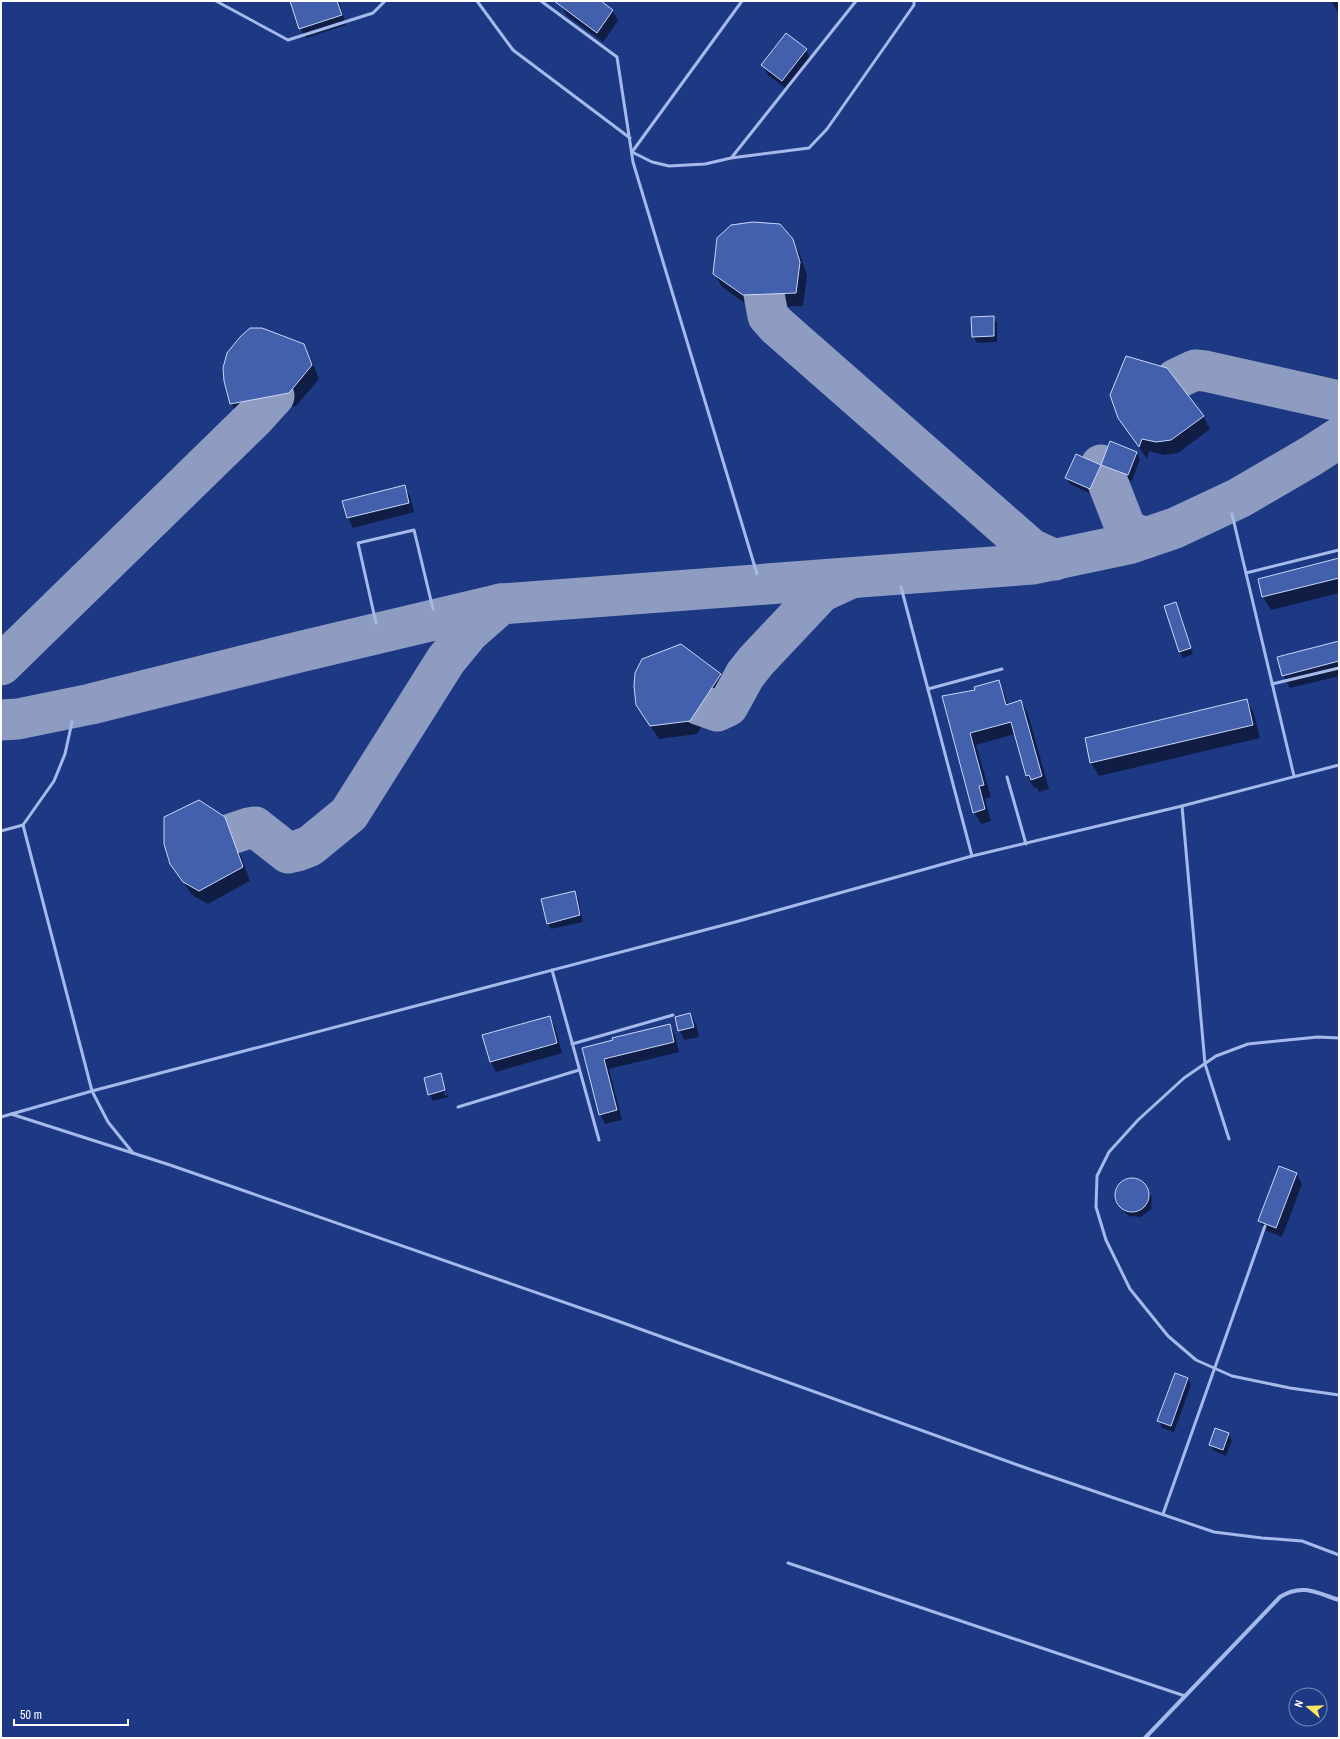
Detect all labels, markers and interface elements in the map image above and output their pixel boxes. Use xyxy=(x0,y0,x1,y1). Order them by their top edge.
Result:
north arrow xyxy=(1288,1687,1328,1727)
text: N xyxy=(1291,1698,1306,1709)
scale bar xyxy=(14,1701,128,1727)
text: 50 m xyxy=(20,1707,42,1723)

